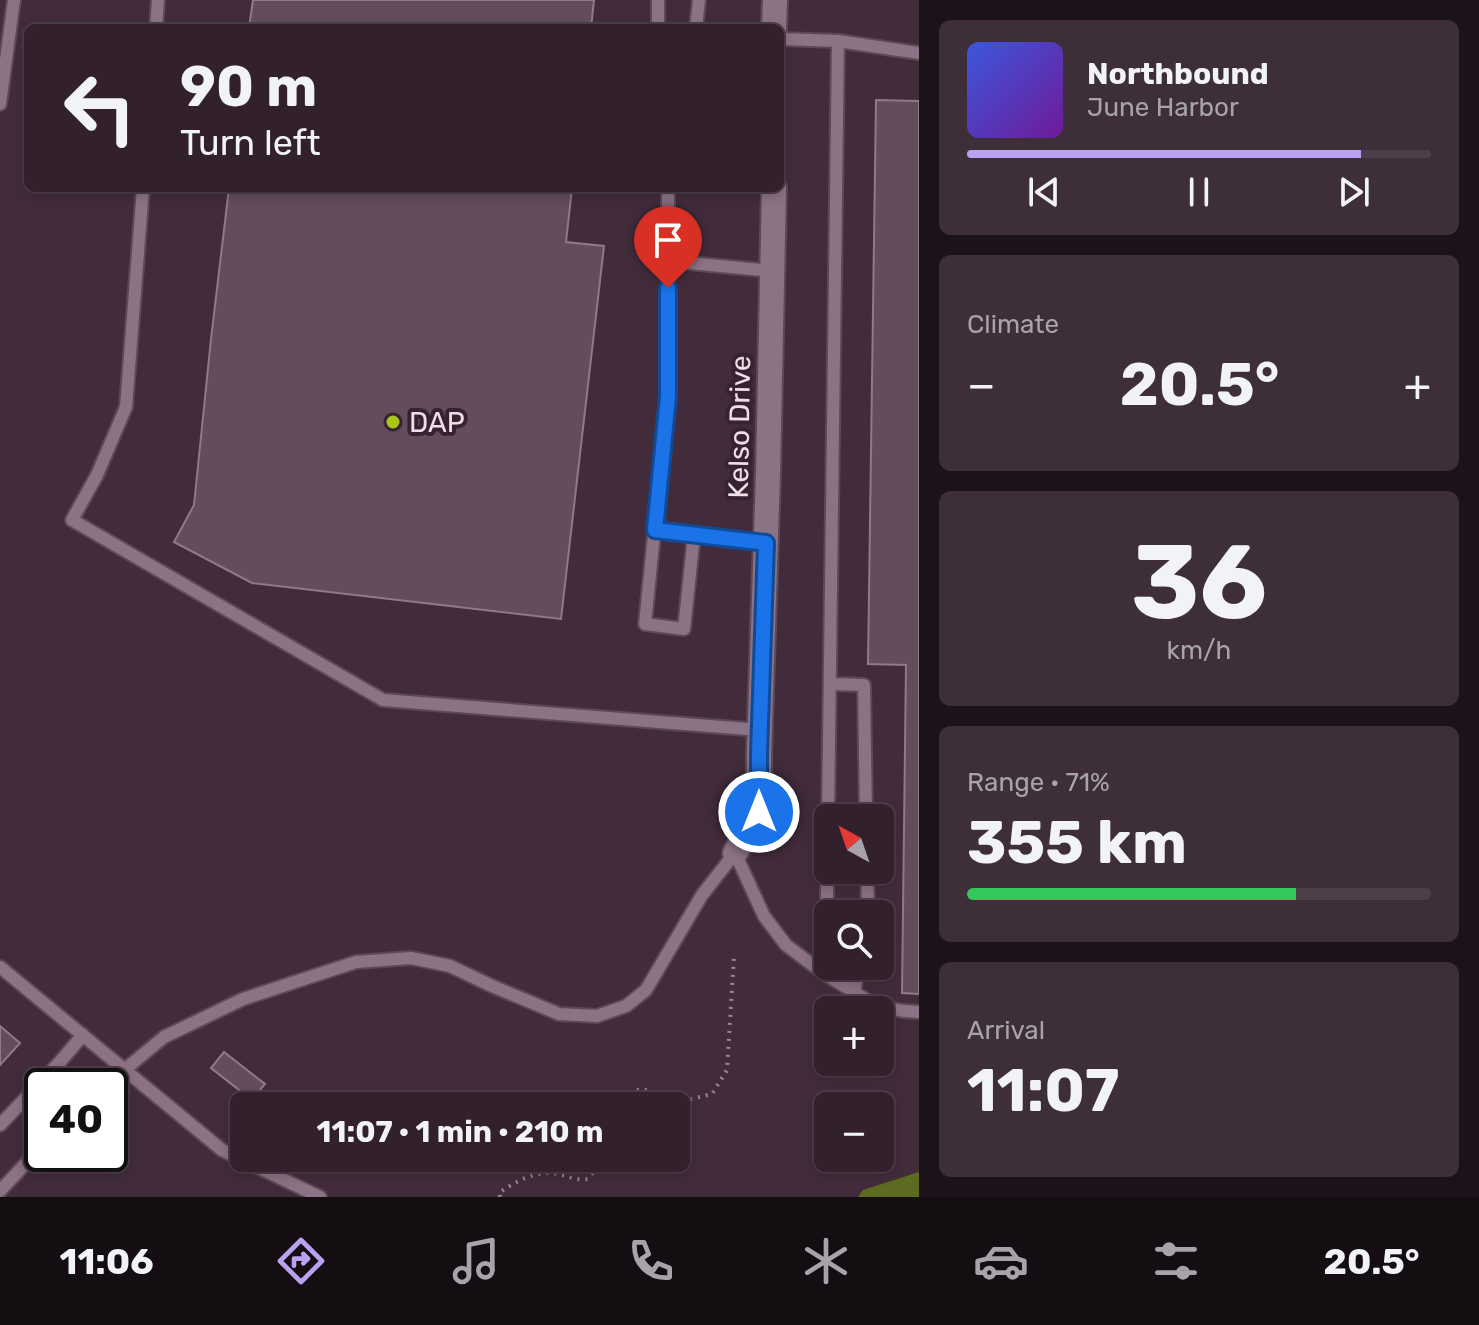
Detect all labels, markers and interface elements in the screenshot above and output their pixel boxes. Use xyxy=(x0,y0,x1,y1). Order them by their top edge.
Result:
text: 90 m xyxy=(180,54,317,120)
icon: left xyxy=(48,56,152,160)
text: Northbound xyxy=(1087,56,1269,92)
text: June Harbor xyxy=(1087,92,1239,123)
text: Turn left xyxy=(180,121,321,164)
icon: previous xyxy=(1022,170,1066,214)
icon: pause xyxy=(1177,170,1221,214)
icon: next xyxy=(1332,170,1376,214)
pin xyxy=(634,206,702,288)
icon: arrive xyxy=(646,218,690,262)
text: Climate xyxy=(967,309,1059,340)
text: 20.5° xyxy=(1120,349,1280,420)
street label: Kelso Drive xyxy=(722,355,757,499)
text: − xyxy=(967,359,996,411)
text: + xyxy=(1404,359,1431,411)
place label: DAP xyxy=(409,406,465,439)
marker: DAP xyxy=(384,413,402,431)
text: 36 xyxy=(1131,521,1267,644)
text: km/h xyxy=(1167,635,1231,666)
text: Range · 71% xyxy=(967,767,1110,798)
position arrow xyxy=(717,770,801,854)
north arrow xyxy=(814,804,894,884)
map controls xyxy=(814,804,894,1172)
text: 355 km xyxy=(967,807,1187,878)
button: search xyxy=(814,900,894,980)
button: + xyxy=(814,996,894,1076)
text: Arrival xyxy=(967,1015,1045,1046)
text: 11:07 xyxy=(967,1055,1119,1126)
speed limit sign: 40 xyxy=(24,1068,128,1172)
button: − xyxy=(814,1092,894,1172)
text: 11:07 · 1 min · 210 m xyxy=(317,1114,603,1150)
icon: directions xyxy=(273,1233,329,1289)
icon: music xyxy=(448,1233,504,1289)
icon: phone xyxy=(623,1233,679,1289)
icon: climate xyxy=(798,1233,854,1289)
icon: car xyxy=(973,1233,1029,1289)
icon: filters xyxy=(1148,1233,1204,1289)
text: 11:06 xyxy=(60,1240,154,1283)
text: 20.5° xyxy=(1324,1240,1419,1283)

